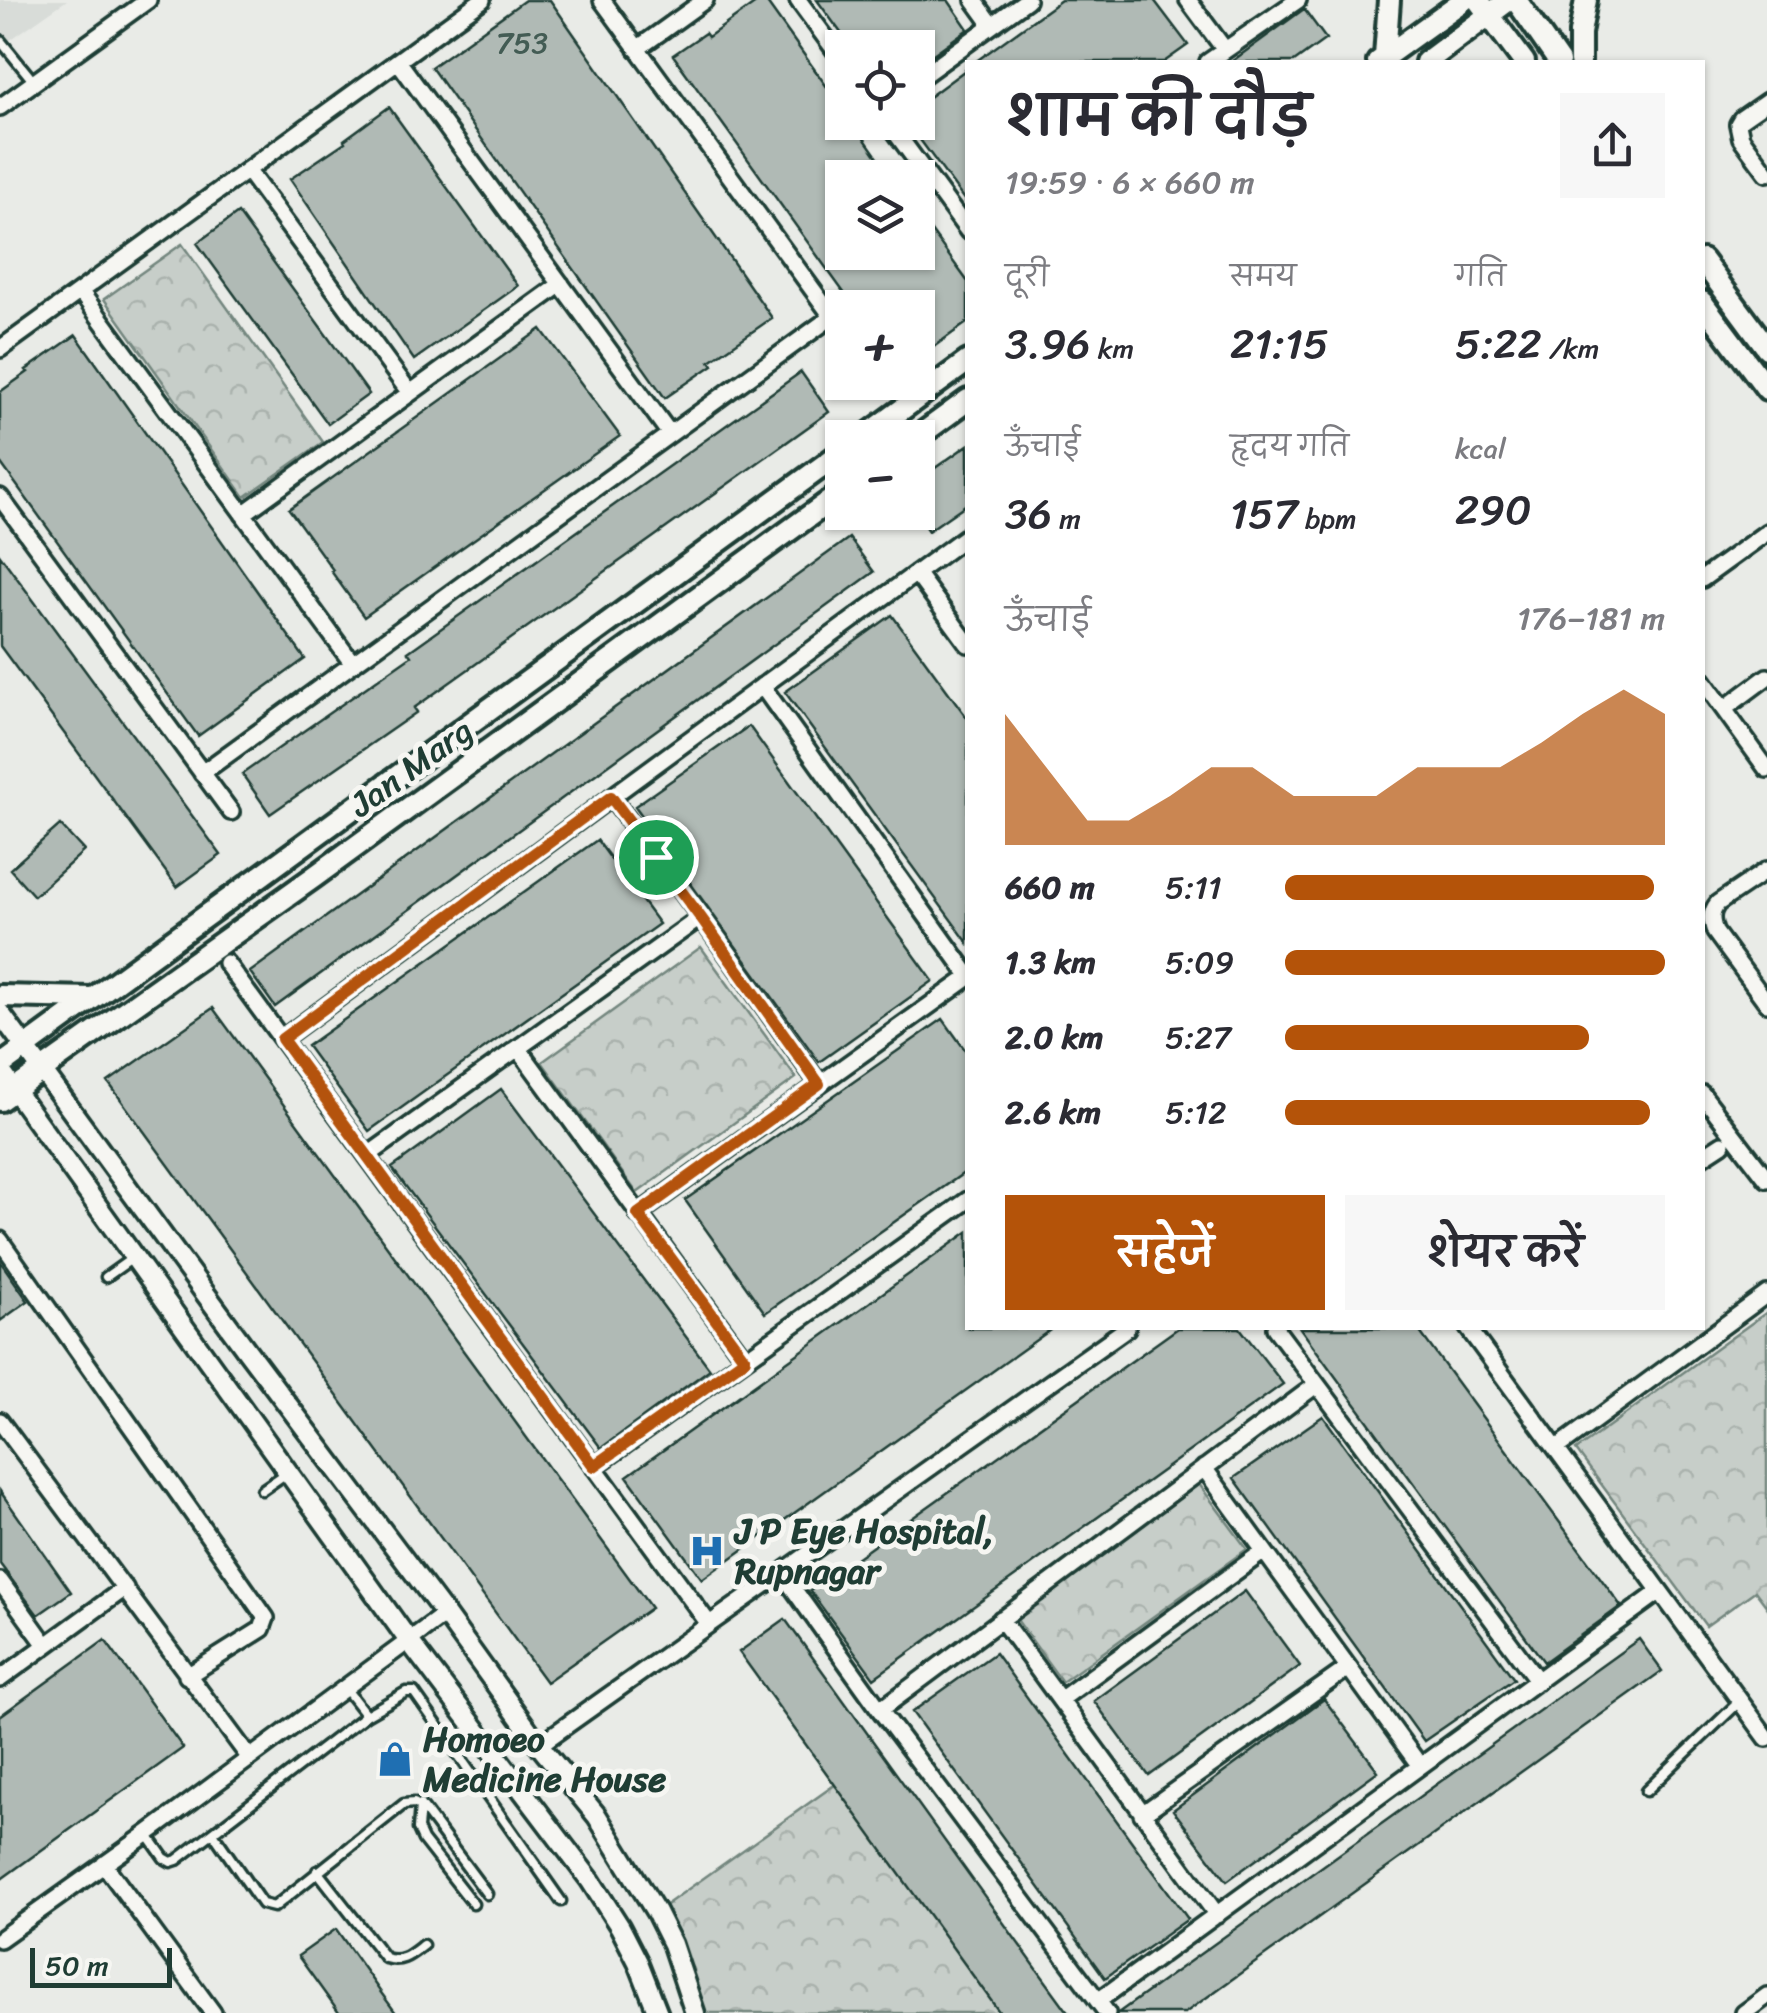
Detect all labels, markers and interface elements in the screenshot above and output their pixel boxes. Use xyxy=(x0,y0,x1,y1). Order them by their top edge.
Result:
house number: 753 xyxy=(496,16,548,70)
map controls xyxy=(825,30,935,530)
button: locate xyxy=(825,30,935,140)
text: शाम की दौड़ xyxy=(1005,68,1311,165)
button: share xyxy=(1560,93,1665,198)
text: 19:59 · 6 × 660 m xyxy=(1005,154,1255,211)
button: layers xyxy=(825,160,935,270)
text: दूरी xyxy=(1005,252,1049,301)
text: समय xyxy=(1230,252,1297,301)
text: गति xyxy=(1455,252,1506,301)
button: + xyxy=(825,290,935,400)
text: 3.96 xyxy=(1005,307,1090,381)
text: 21:15 xyxy=(1230,307,1329,381)
text: 5:22 xyxy=(1455,307,1542,381)
text: km xyxy=(1090,324,1134,373)
text: /km xyxy=(1542,324,1599,373)
button: − xyxy=(825,420,935,530)
text: ऊँचाई xyxy=(1005,422,1080,471)
text: हृदय गति xyxy=(1230,422,1349,471)
text: kcal xyxy=(1455,424,1506,473)
text: 290 xyxy=(1455,473,1532,547)
text: 36 xyxy=(1005,477,1052,551)
text: 157 xyxy=(1230,477,1298,551)
text: m xyxy=(1052,494,1081,543)
text: bpm xyxy=(1298,494,1357,543)
text: 176–181 m xyxy=(1517,590,1665,647)
text: ऊँचाई xyxy=(1005,592,1091,649)
street label: Jan Marg xyxy=(335,700,486,834)
pin xyxy=(614,815,699,900)
icon: arrive xyxy=(629,830,684,885)
text: 660 m xyxy=(1005,859,1094,916)
text: 5:11 xyxy=(1165,859,1222,916)
text: 1.3 km xyxy=(1005,934,1096,991)
text: 5:09 xyxy=(1165,934,1234,991)
text: 2.0 km xyxy=(1005,1009,1103,1066)
text: 5:27 xyxy=(1165,1009,1231,1066)
text: 2.6 km xyxy=(1005,1084,1101,1141)
text: 5:12 xyxy=(1165,1084,1226,1141)
button: सहेजें xyxy=(1005,1195,1325,1310)
button: शेयर करें xyxy=(1345,1195,1665,1310)
place label: J P Eye Hospital, Rupnagar xyxy=(733,1500,994,1602)
hospital icon: J P Eye Hospital, Rupnagar xyxy=(688,1532,726,1570)
place label: Homoeo Medicine House xyxy=(422,1708,666,1810)
shop icon: Homoeo Medicine House xyxy=(376,1740,414,1778)
text: 50 m xyxy=(45,1941,109,1990)
scale bar xyxy=(30,1943,172,1988)

